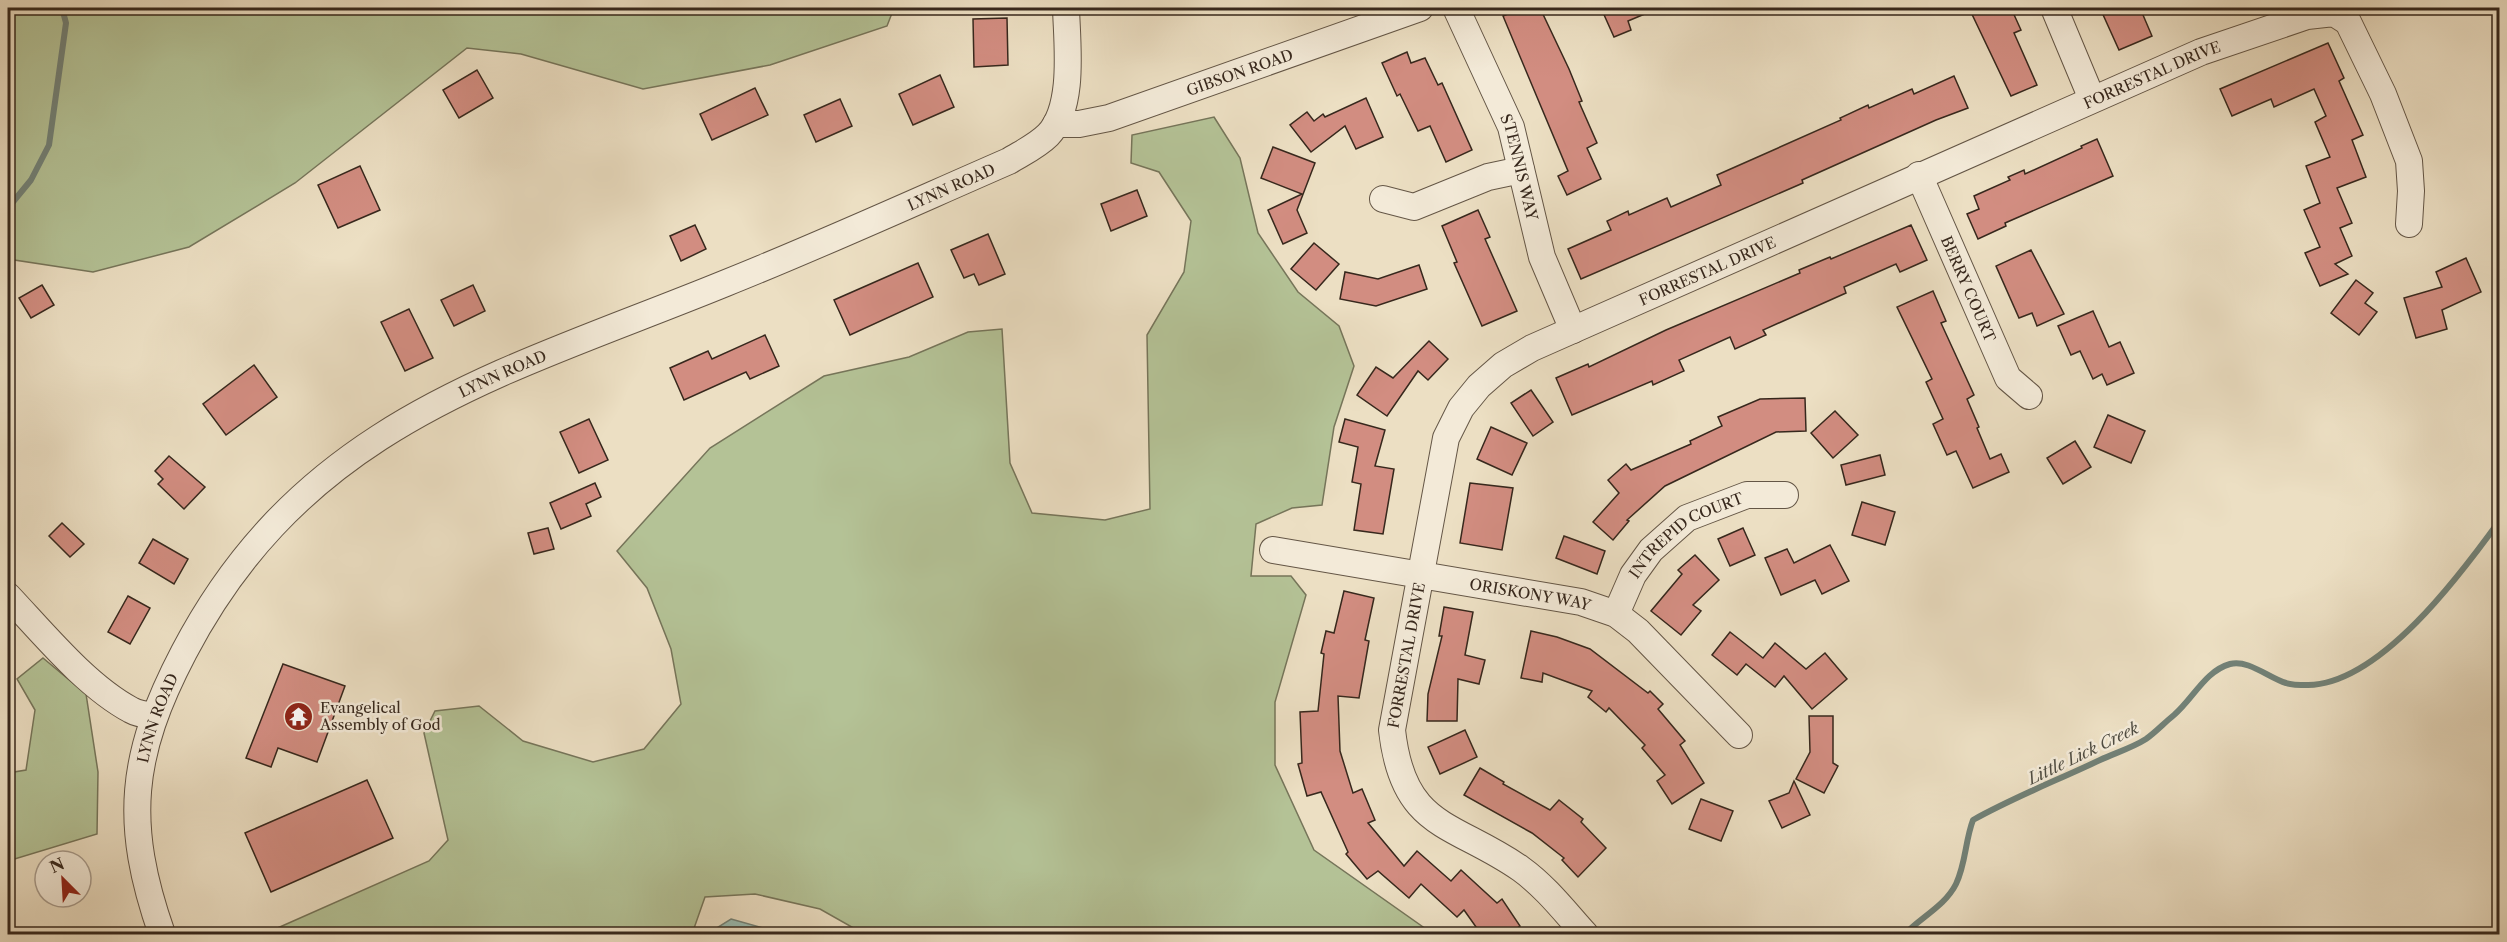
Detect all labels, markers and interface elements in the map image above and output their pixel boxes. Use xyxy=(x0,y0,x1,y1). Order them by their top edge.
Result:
street label: FORRESTAL DRIVE xyxy=(2080,37,2223,112)
street label: GIBSON ROAD xyxy=(1183,44,1295,99)
street label: STENNIS WAY xyxy=(1497,111,1543,223)
street label: LYNN ROAD xyxy=(904,159,998,214)
street label: FORRESTAL DRIVE xyxy=(1636,232,1779,309)
street label: BERRY COURT xyxy=(1937,233,2001,345)
street label: LYNN ROAD xyxy=(455,345,549,401)
street label: INTREPID COURT xyxy=(1624,488,1747,582)
street label: ORISKONY WAY xyxy=(1468,574,1594,614)
street label: FORRESTAL DRIVE xyxy=(1383,581,1429,730)
street label: LYNN ROAD xyxy=(133,670,182,764)
place label: Evangelical Assembly of God xyxy=(319,698,441,734)
temple icon: Evangelical Assembly of God xyxy=(283,700,315,732)
water label: Little Lick Creek xyxy=(2023,717,2142,789)
north arrow xyxy=(33,849,93,909)
text: N xyxy=(46,853,67,877)

